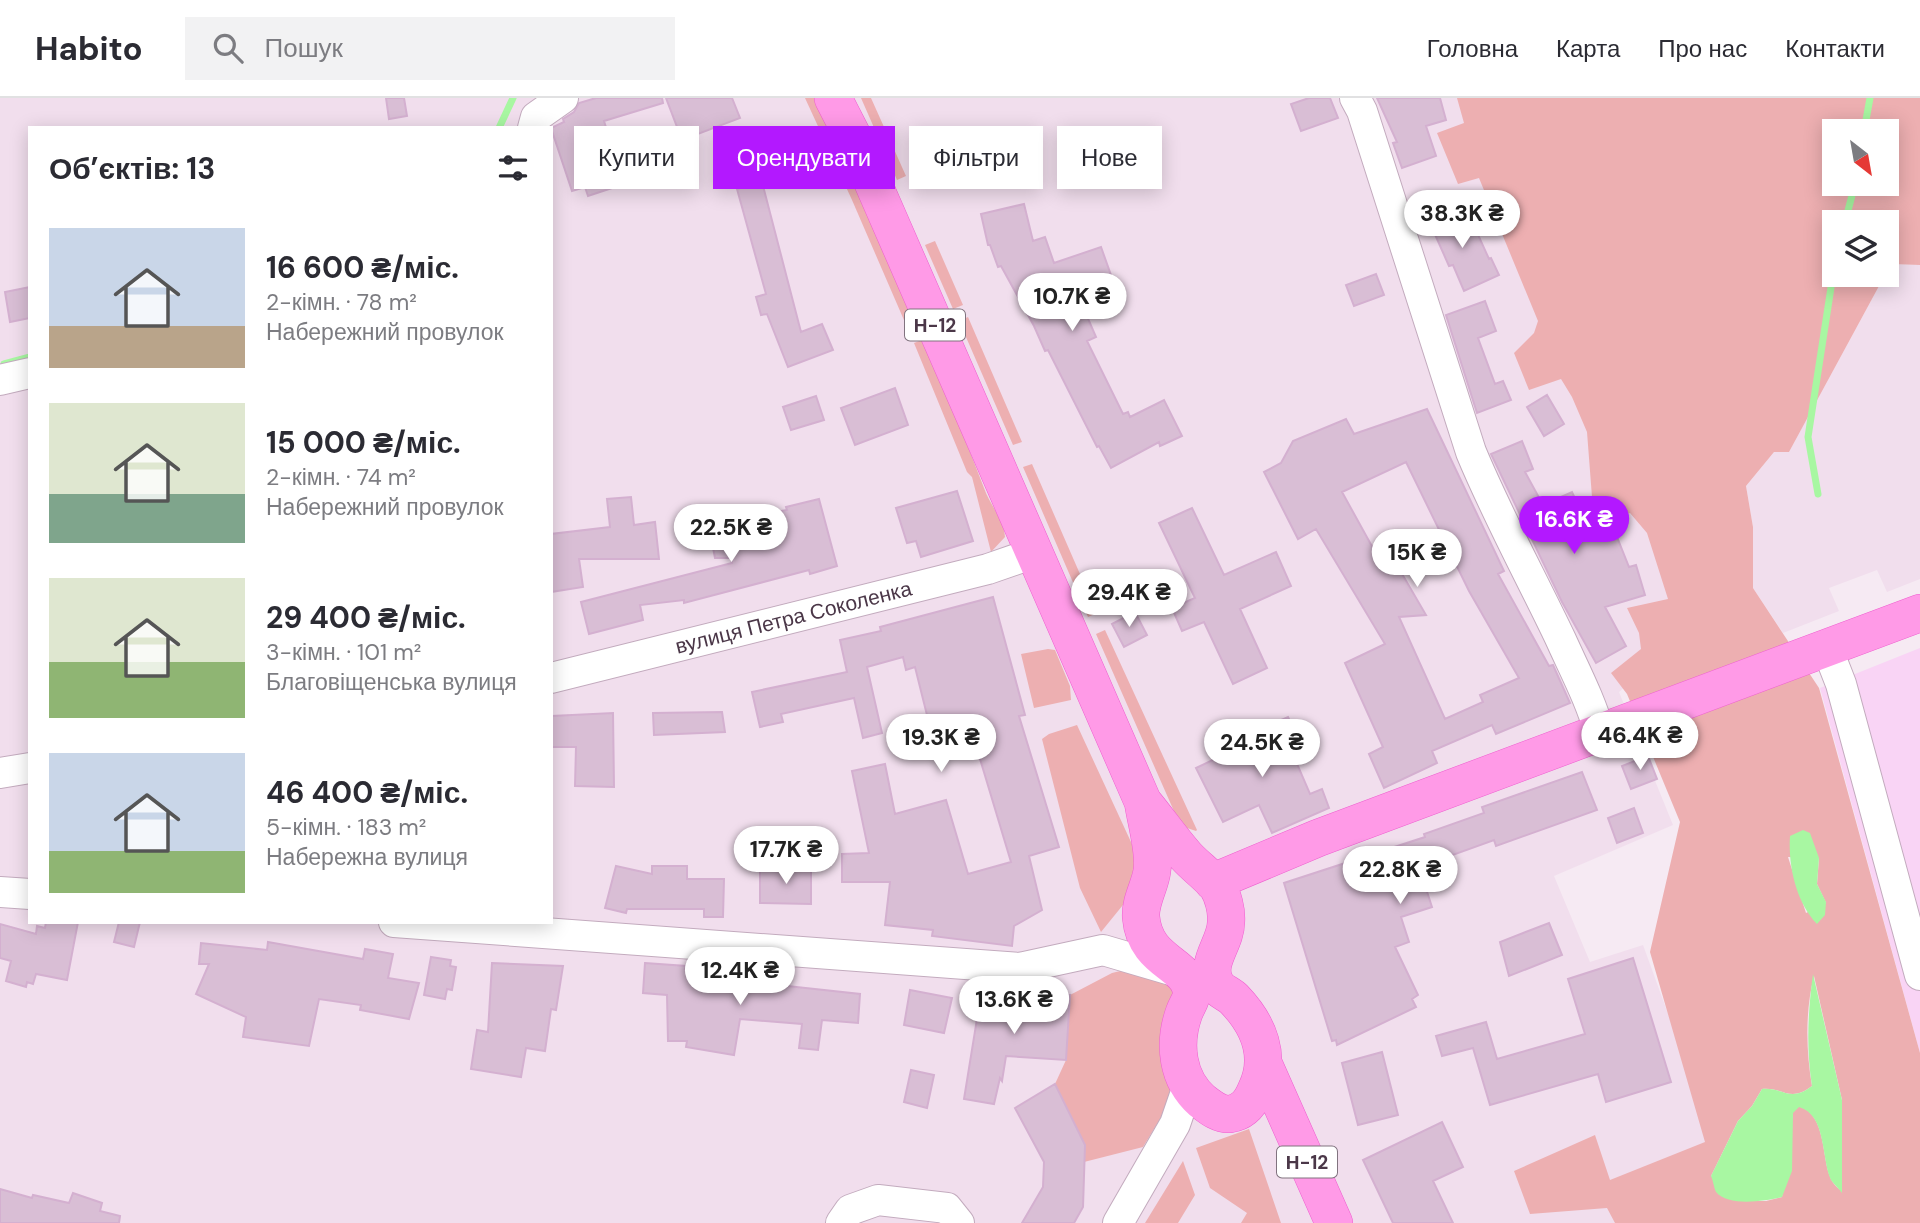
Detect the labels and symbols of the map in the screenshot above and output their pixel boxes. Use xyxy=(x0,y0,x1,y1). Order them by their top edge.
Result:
north arrow xyxy=(1822,119,1899,196)
pin: 38.3K ₴ xyxy=(1397,190,1527,250)
pin: 10.7K ₴ xyxy=(1007,274,1137,333)
road number: Н-12 xyxy=(905,310,965,341)
pin: 16.6K ₴ xyxy=(1509,496,1639,556)
pin: 22.5K ₴ xyxy=(666,504,796,564)
pin: 15K ₴ xyxy=(1368,530,1466,589)
pin: 29.4K ₴ xyxy=(1064,570,1194,629)
street label: вулиця Петра Соколенка xyxy=(672,574,915,660)
pin: 46.4K ₴ xyxy=(1575,712,1705,772)
pin: 19.3K ₴ xyxy=(876,714,1006,774)
pin: 24.5K ₴ xyxy=(1197,720,1327,779)
pin: 17.7K ₴ xyxy=(721,826,851,886)
pin: 22.8K ₴ xyxy=(1335,846,1465,906)
pin: 12.4K ₴ xyxy=(675,948,805,1007)
pin: 13.6K ₴ xyxy=(949,976,1079,1036)
road number: Н-12 xyxy=(1277,1146,1337,1178)

